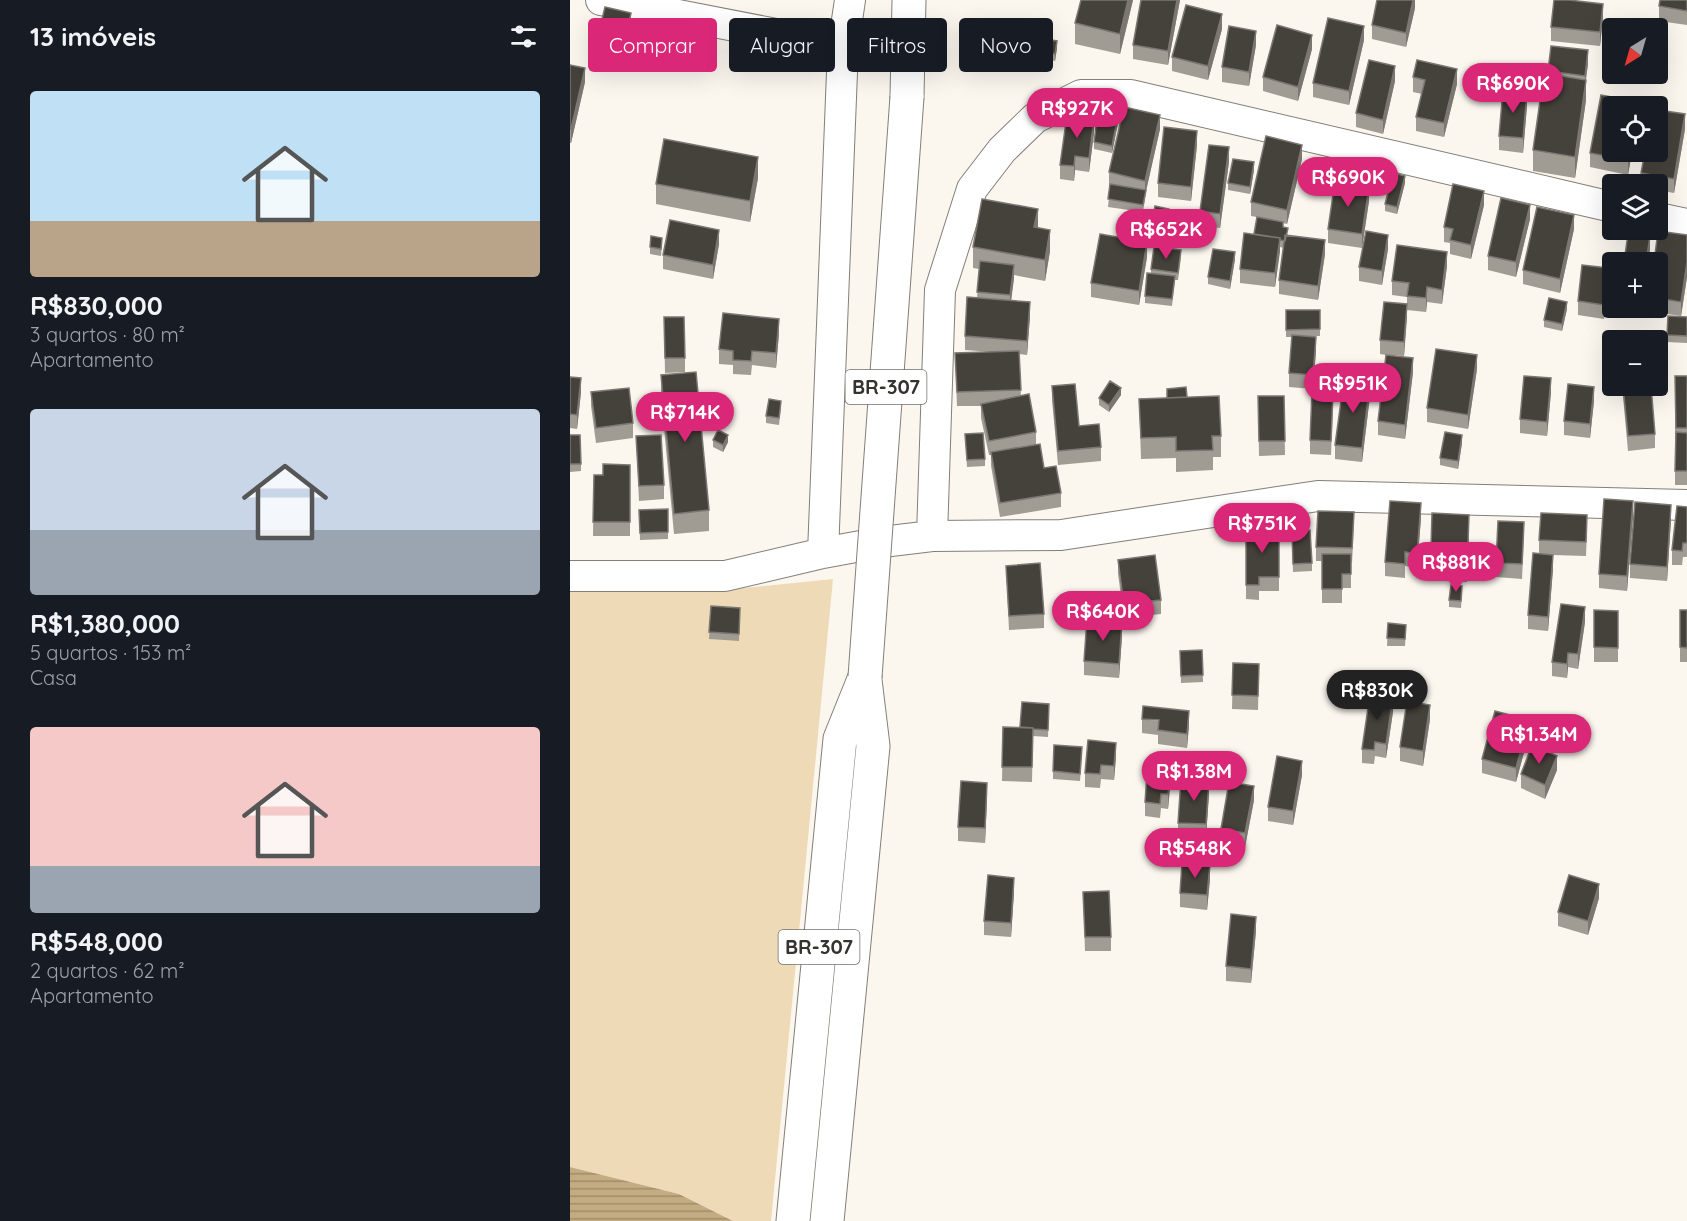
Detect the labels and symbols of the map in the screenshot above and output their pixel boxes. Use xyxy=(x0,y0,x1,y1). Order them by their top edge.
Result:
north arrow xyxy=(1602,18,1668,84)
pin: R$690K xyxy=(1464,63,1562,114)
pin: R$927K xyxy=(1028,88,1126,139)
pin: R$690K xyxy=(1299,157,1397,208)
pin: R$652K xyxy=(1117,209,1215,260)
pin: R$951K xyxy=(1304,363,1402,414)
road number: BR-307 xyxy=(846,370,926,404)
pin: R$714K xyxy=(636,392,734,443)
pin: R$751K xyxy=(1213,503,1311,554)
pin: R$881K xyxy=(1407,542,1505,593)
pin: R$640K xyxy=(1054,591,1152,642)
pin: R$830K xyxy=(1328,670,1426,721)
pin: R$1.34M xyxy=(1484,714,1594,765)
pin: R$1.38M xyxy=(1139,751,1249,802)
pin: R$548K xyxy=(1146,828,1244,879)
road number: BR-307 xyxy=(778,930,860,964)

